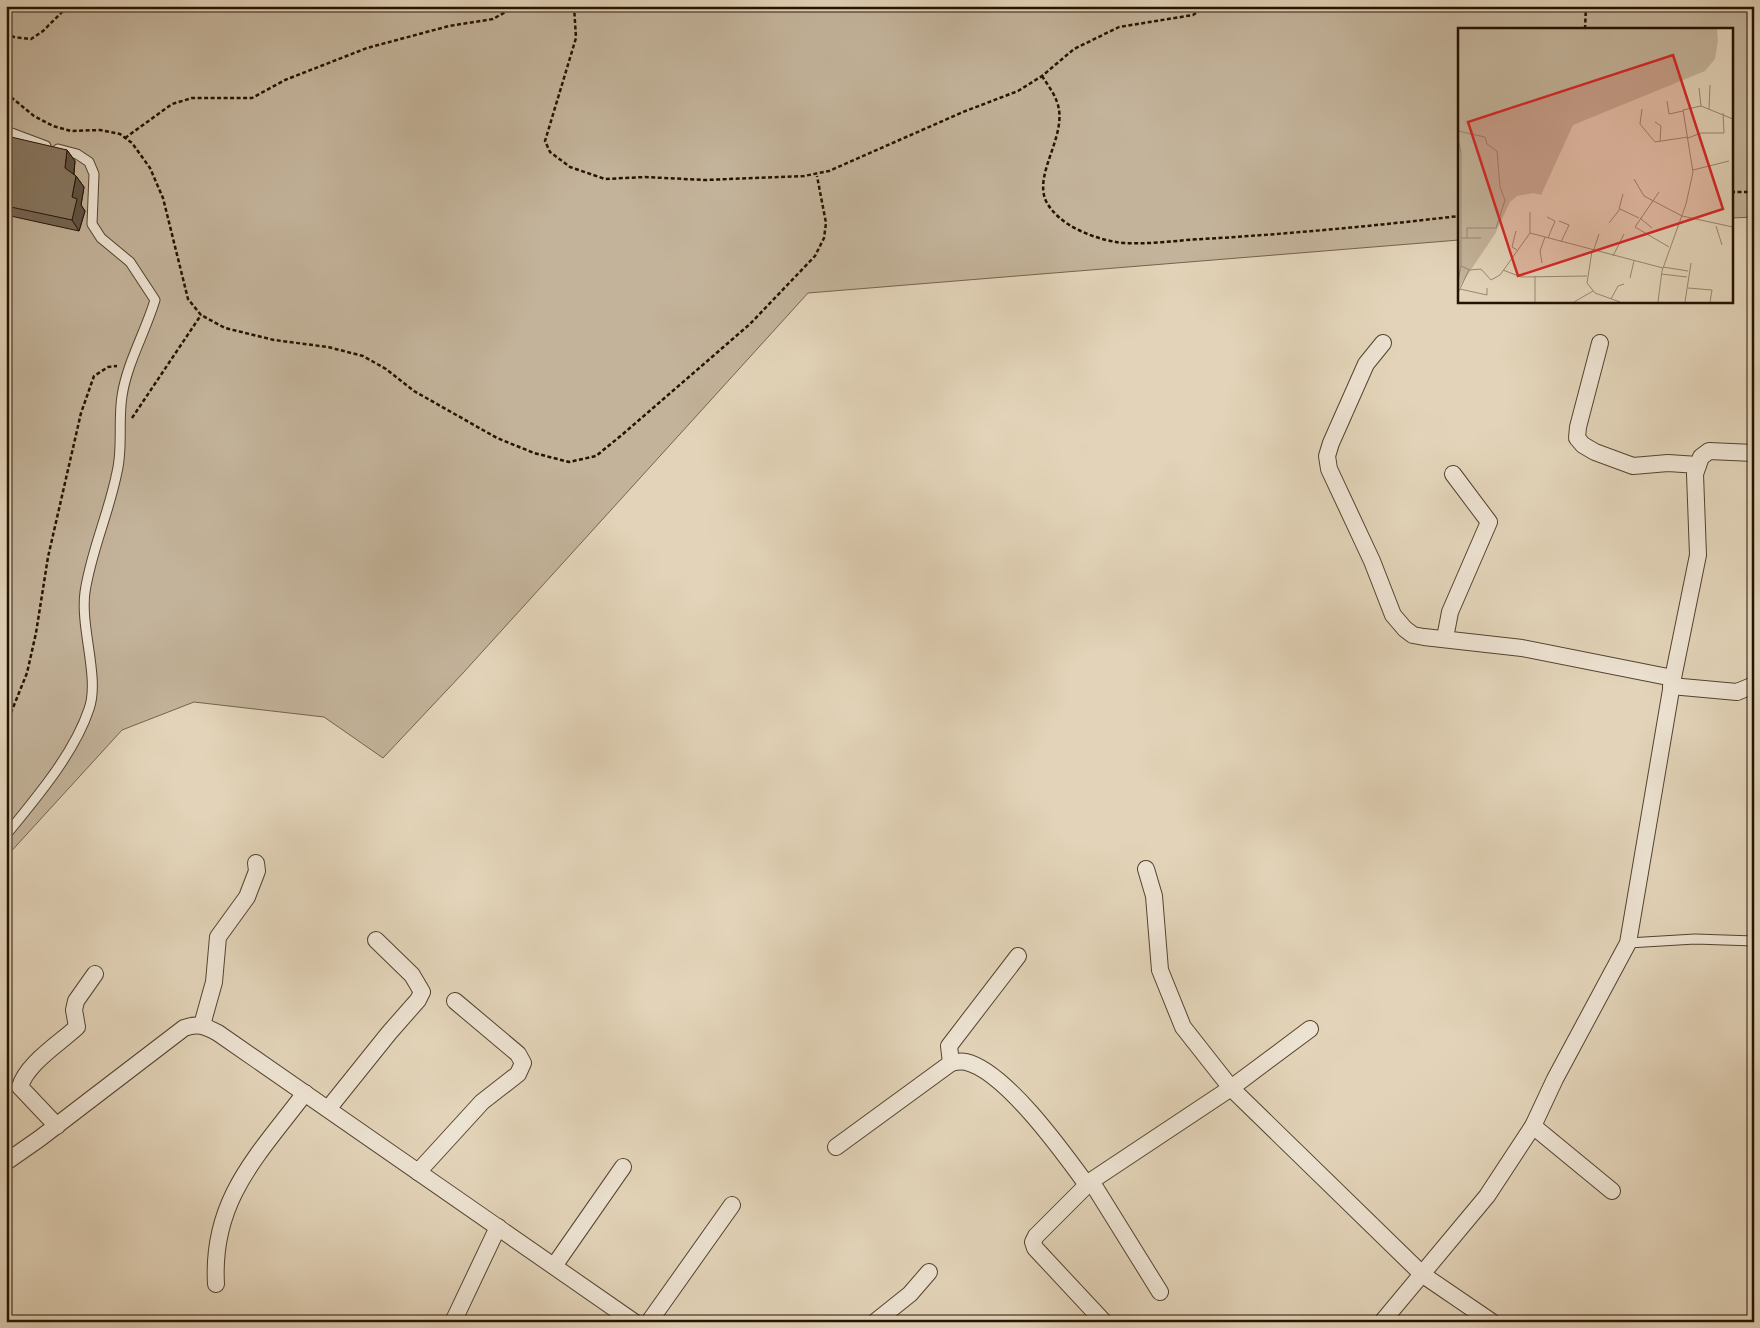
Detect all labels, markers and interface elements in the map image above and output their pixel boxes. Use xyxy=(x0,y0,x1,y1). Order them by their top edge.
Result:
inset map xyxy=(1458,28,1732,302)

